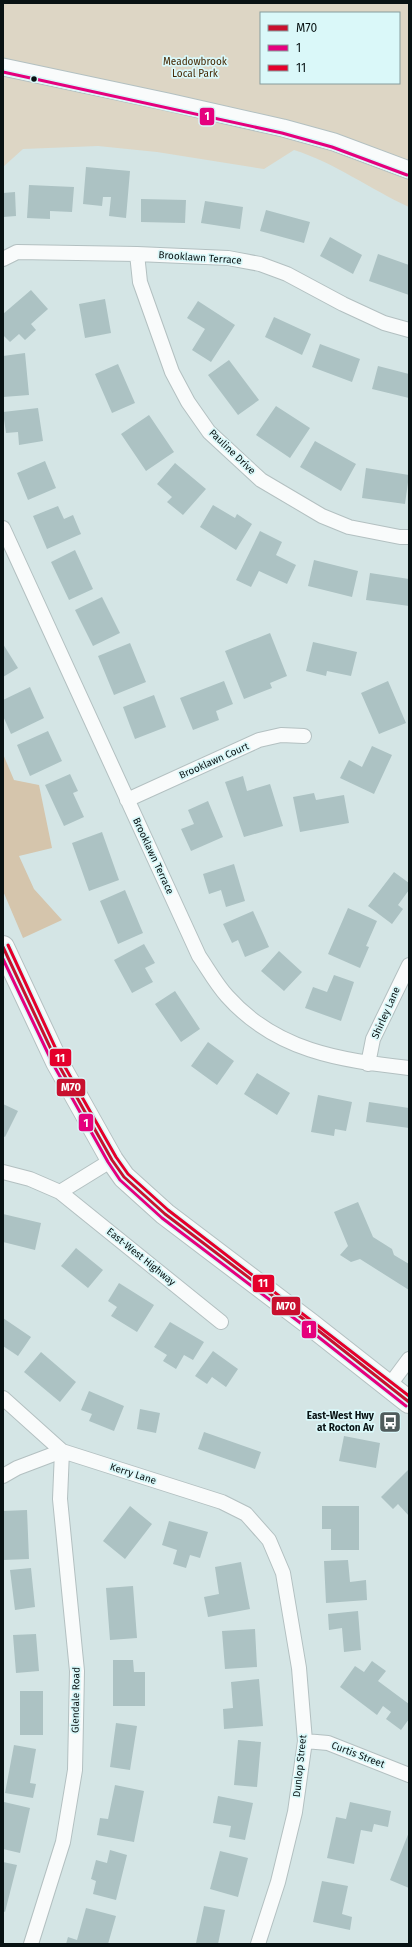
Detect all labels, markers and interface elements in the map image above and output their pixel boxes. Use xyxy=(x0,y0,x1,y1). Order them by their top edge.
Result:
legend xyxy=(260,12,400,84)
text: M70 xyxy=(296,21,317,35)
text: 1 xyxy=(296,41,301,55)
park label: Meadowbrook Local Park xyxy=(163,56,228,80)
text: 11 xyxy=(296,61,306,75)
unlabelled marker xyxy=(29,74,39,84)
line badge: 1 xyxy=(199,107,215,126)
text: 1 xyxy=(204,110,210,123)
street label: Brooklawn Terrace xyxy=(158,249,242,267)
street label: Pauline Drive xyxy=(206,427,258,477)
street label: Brooklawn Court xyxy=(177,740,251,782)
street label: Brooklawn Terrace xyxy=(130,816,176,896)
street label: Shirley Lane xyxy=(369,985,403,1041)
line badge: 11 xyxy=(49,1048,72,1067)
text: 11 xyxy=(55,1052,65,1065)
line badge: M70 xyxy=(56,1078,86,1097)
text: M70 xyxy=(61,1081,82,1094)
line badge: 1 xyxy=(78,1113,94,1132)
text: 1 xyxy=(83,1117,89,1130)
street label: East-West Highway xyxy=(104,1226,178,1288)
line badge: 11 xyxy=(252,1274,275,1293)
text: 11 xyxy=(258,1277,268,1290)
line badge: M70 xyxy=(271,1296,301,1316)
text: M70 xyxy=(276,1300,297,1313)
line badge: 1 xyxy=(301,1320,317,1339)
text: 1 xyxy=(306,1323,312,1336)
bus stop icon: East-West Hwy at Rocton Av xyxy=(377,1409,403,1435)
place label: East-West Hwy at Rocton Av xyxy=(307,1410,375,1434)
street label: Kerry Lane xyxy=(108,1461,158,1487)
street label: Glendale Road xyxy=(69,1667,83,1733)
street label: Dunlop Street xyxy=(291,1734,309,1798)
street label: Curtis Street xyxy=(330,1739,387,1771)

